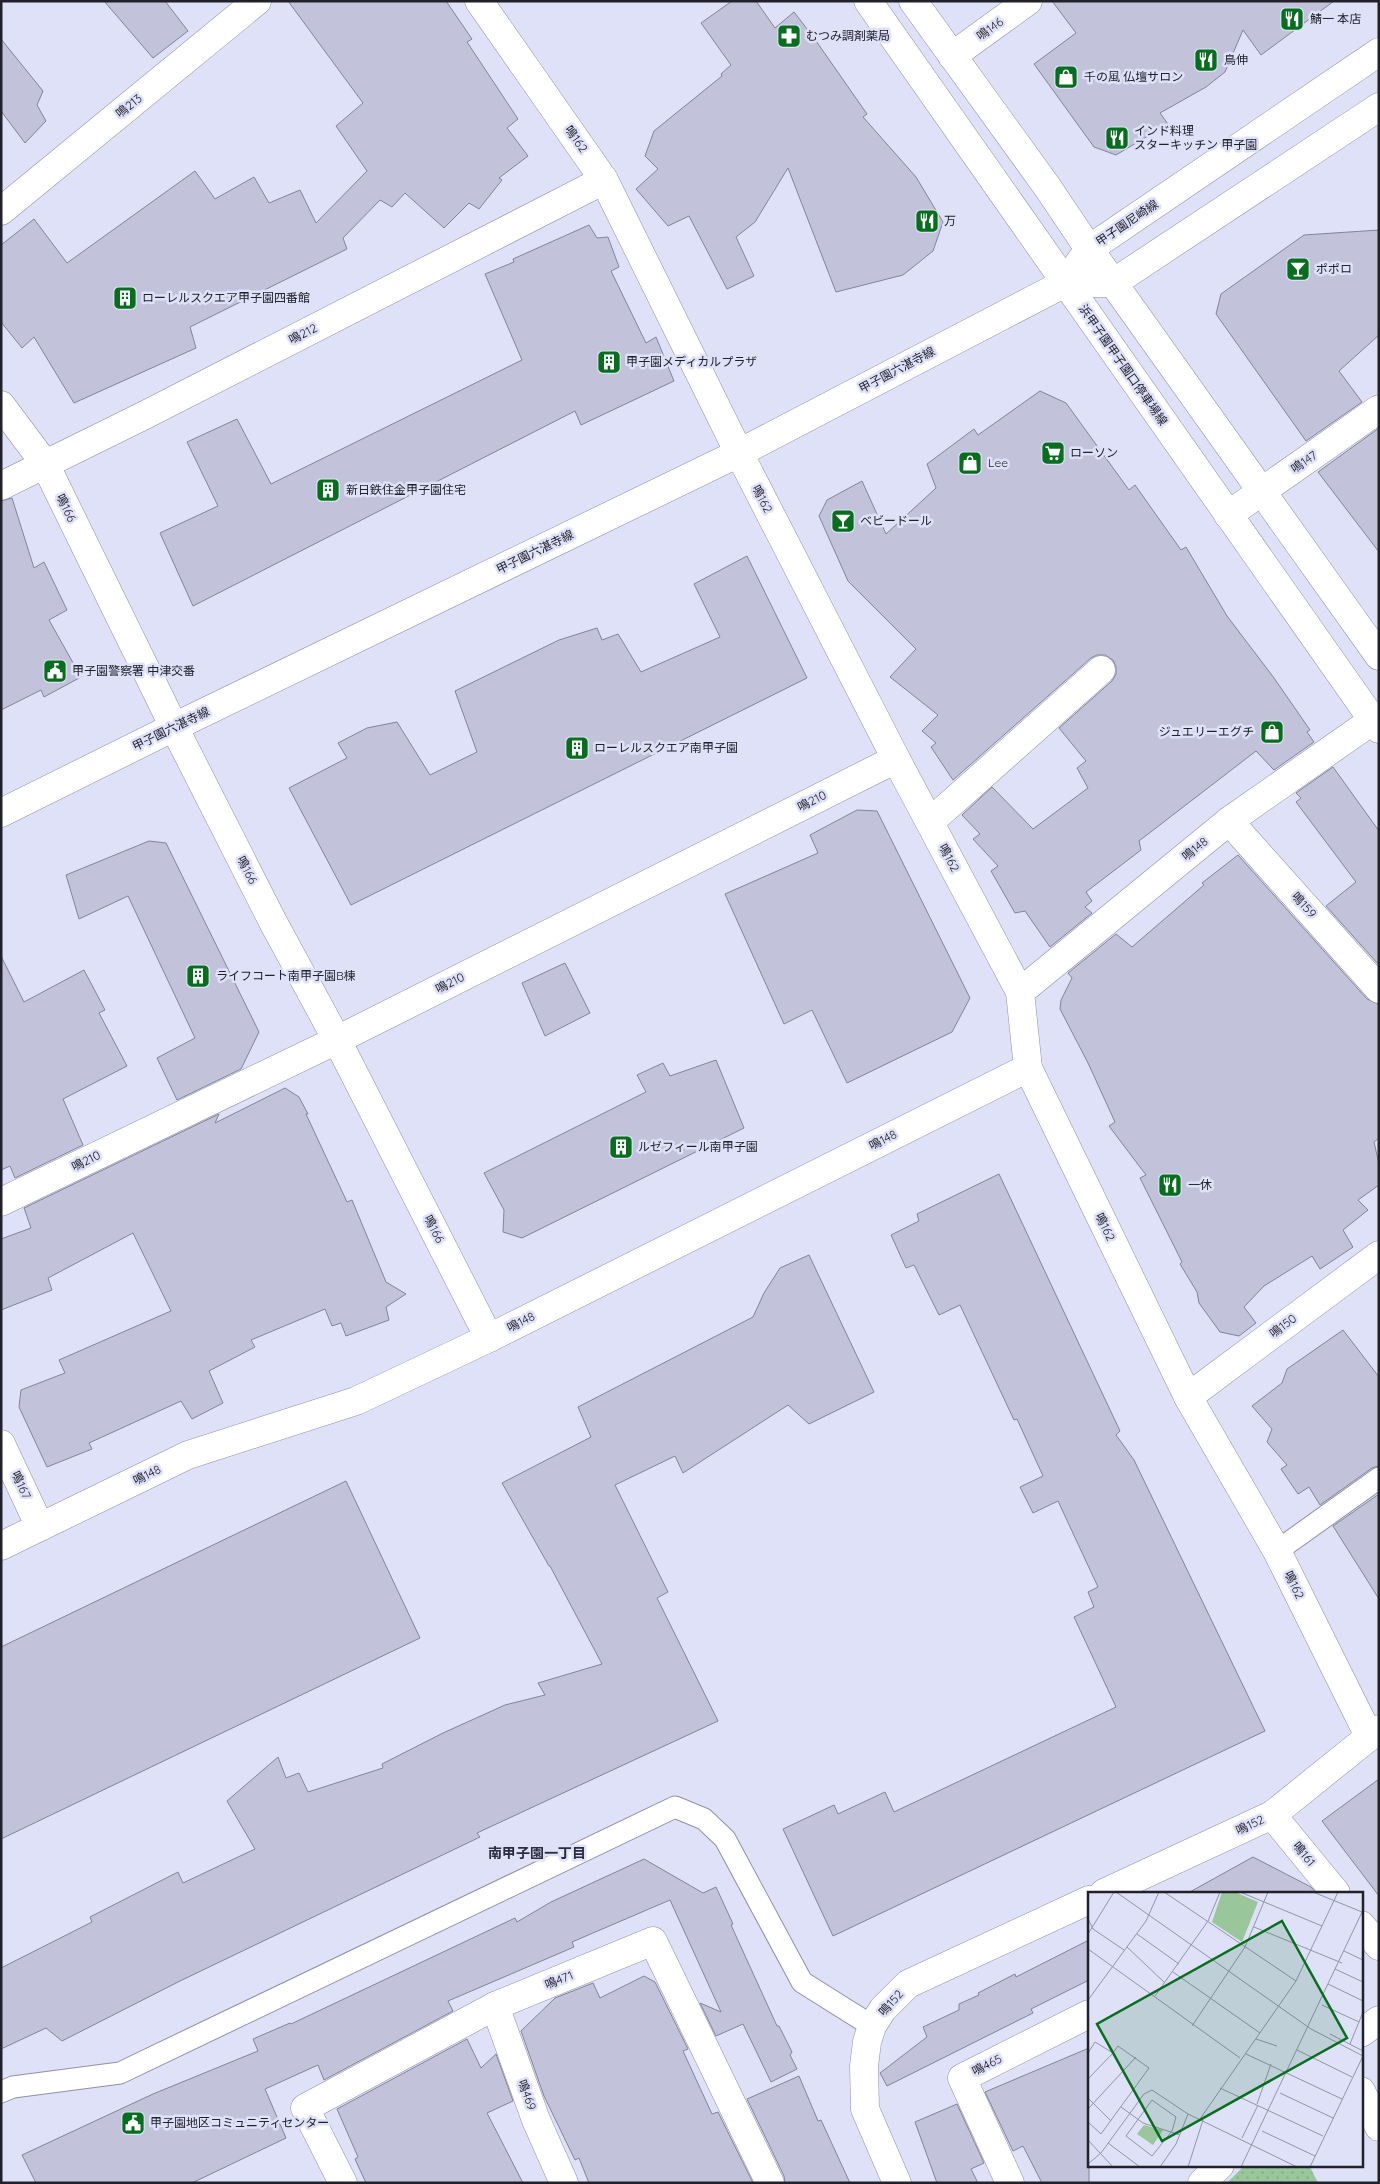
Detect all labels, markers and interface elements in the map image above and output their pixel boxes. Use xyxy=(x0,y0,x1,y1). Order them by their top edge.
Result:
restaurant icon: 鯖一 本店 xyxy=(1279,6,1305,32)
place label: 鯖一 本店 xyxy=(1310,11,1361,26)
street label: 鳴146 xyxy=(974,14,1006,43)
pharmacy icon: むつみ調剤薬局 xyxy=(776,23,802,49)
place label: むつみ調剤薬局 xyxy=(806,28,890,43)
restaurant icon: 鳥伸 xyxy=(1193,47,1219,73)
place label: 鳥伸 xyxy=(1224,52,1248,67)
shop icon: 千の風 仏壇サロン xyxy=(1053,64,1079,90)
place label: 千の風 仏壇サロン xyxy=(1084,69,1183,84)
street label: 鳴213 xyxy=(113,91,145,121)
street label: 鳴162 xyxy=(562,122,591,155)
place label: インド料理 スターキッチン 甲子園 xyxy=(1134,123,1257,152)
restaurant icon: インド料理 スターキッチン 甲子園 xyxy=(1104,125,1130,151)
street label: 甲子園尼崎線 xyxy=(1093,196,1161,249)
restaurant icon: 万 xyxy=(914,208,940,234)
place label: 万 xyxy=(944,213,956,228)
bar icon: ポポロ xyxy=(1285,256,1311,282)
place label: ポポロ xyxy=(1316,261,1352,276)
building icon: ローレルスクエア甲子園四番館 xyxy=(112,285,138,311)
place label: ローレルスクエア甲子園四番館 xyxy=(142,290,310,305)
street label: 浜甲子園甲子園口停車場線 xyxy=(1076,301,1171,428)
street label: 鳴212 xyxy=(286,320,320,347)
street label: 甲子園六湛寺線 xyxy=(856,343,937,396)
building icon: 甲子園メディカルプラザ xyxy=(596,349,622,375)
place label: 甲子園メディカルプラザ xyxy=(626,354,757,369)
supermarket icon: ローソン xyxy=(1040,440,1066,466)
place label: ローソン xyxy=(1070,445,1118,460)
street label: 鳴147 xyxy=(1288,447,1320,476)
shop icon: Lee xyxy=(957,450,983,476)
place label: Lee xyxy=(988,455,1008,470)
building icon: 新日鉄住金甲子園住宅 xyxy=(315,477,341,503)
place label: 新日鉄住金甲子園住宅 xyxy=(346,482,466,497)
street label: 鳴162 xyxy=(749,482,776,516)
street label: 鳴166 xyxy=(53,491,80,525)
bar icon: ベビードール xyxy=(830,508,856,534)
place label: ベビードール xyxy=(860,513,932,528)
street label: 甲子園六湛寺線 xyxy=(494,526,576,577)
public building icon: 甲子園警察署 中津交番 xyxy=(42,658,68,684)
place label: 甲子園警察署 中津交番 xyxy=(72,663,195,678)
street label: 甲子園六湛寺線 xyxy=(130,703,212,754)
shop icon: ジュエリーエグチ xyxy=(1259,719,1285,745)
place label: ジュエリーエグチ xyxy=(1159,724,1254,739)
building icon: ローレルスクエア南甲子園 xyxy=(564,735,590,761)
place label: ローレルスクエア南甲子園 xyxy=(594,740,738,755)
street label: 鳴210 xyxy=(795,787,829,814)
street label: 鳴148 xyxy=(1179,834,1211,864)
street label: 鳴162 xyxy=(936,841,963,875)
street label: 鳴166 xyxy=(234,853,261,887)
street label: 鳴159 xyxy=(1289,889,1320,921)
building icon: ライフコート南甲子園B棟 xyxy=(185,963,211,989)
place label: ライフコート南甲子園B棟 xyxy=(216,968,356,983)
street label: 鳴210 xyxy=(433,969,467,996)
street label: 鳴148 xyxy=(866,1126,899,1153)
building icon: ルゼフィール南甲子園 xyxy=(608,1134,634,1160)
place label: ルゼフィール南甲子園 xyxy=(638,1139,758,1154)
street label: 鳴210 xyxy=(69,1147,103,1174)
restaurant icon: 一休 xyxy=(1157,1172,1183,1198)
place label: 一休 xyxy=(1188,1177,1212,1192)
street label: 鳴162 xyxy=(1092,1210,1119,1244)
street label: 鳴166 xyxy=(421,1212,448,1246)
street label: 鳴148 xyxy=(504,1308,537,1335)
street label: 鳴150 xyxy=(1266,1311,1299,1341)
street label: 鳴148 xyxy=(130,1461,163,1488)
street label: 鳴167 xyxy=(9,1468,34,1501)
street label: 鳴162 xyxy=(1281,1568,1308,1602)
street label: 鳴152 xyxy=(1233,1811,1267,1838)
street label: 鳴161 xyxy=(1290,1838,1319,1869)
district label: 南甲子園一丁目 xyxy=(488,1844,586,1862)
inset map xyxy=(1088,1892,1362,2166)
street label: 鳴471 xyxy=(542,1967,575,1992)
street label: 鳴152 xyxy=(875,1986,906,2019)
street label: 鳴465 xyxy=(969,2051,1004,2078)
street label: 鳴469 xyxy=(515,2077,540,2112)
public building icon: 甲子園地区コミュニティセンター xyxy=(120,2110,146,2136)
place label: 甲子園地区コミュニティセンター xyxy=(150,2115,329,2130)

